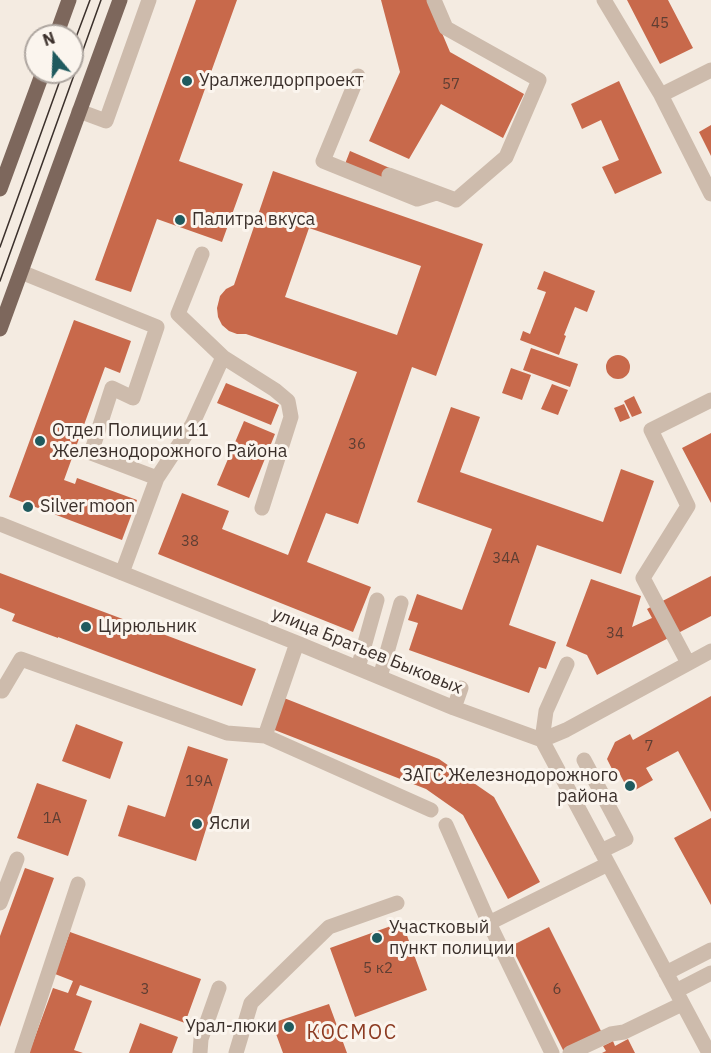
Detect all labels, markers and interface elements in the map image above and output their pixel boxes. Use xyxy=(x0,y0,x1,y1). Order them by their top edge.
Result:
house number: 45 xyxy=(651,15,669,33)
north arrow xyxy=(24,24,84,84)
text: N xyxy=(40,28,58,50)
place label: Уралжелдорпроект xyxy=(199,70,363,92)
marker: Уралжелдорпроект xyxy=(180,74,194,88)
house number: 57 xyxy=(442,76,460,94)
place label: Палитра вкуса xyxy=(192,209,315,231)
marker: Палитра вкуса xyxy=(173,213,187,227)
place label: Отдел Полиции 11 Железнодорожного Района xyxy=(52,420,287,462)
marker: Отдел Полиции 11 Железнодорожного Района xyxy=(33,434,47,448)
house number: 36 xyxy=(348,436,366,454)
place label: Silver moon xyxy=(40,496,135,518)
marker: Silver moon xyxy=(21,500,35,514)
house number: 38 xyxy=(181,533,199,551)
house number: 34А xyxy=(492,550,520,568)
street label: улица Братьев Быковых xyxy=(269,603,465,699)
place label: Цирюльник xyxy=(98,616,197,638)
marker: Цирюльник xyxy=(79,620,93,634)
house number: 34 xyxy=(606,625,624,643)
house number: 7 xyxy=(645,738,653,756)
place label: ЗАГС Железнодорожного района xyxy=(402,765,618,808)
house number: 19А xyxy=(185,773,213,791)
marker: ЗАГС Железнодорожного района xyxy=(623,779,637,793)
house number: 1А xyxy=(43,810,61,828)
place label: Ясли xyxy=(209,813,250,835)
marker: Ясли xyxy=(190,817,204,831)
place label: Участковый пункт полиции xyxy=(389,917,515,960)
marker: Участковый пункт полиции xyxy=(370,931,384,945)
house number: 5 к2 xyxy=(363,960,393,978)
house number: 3 xyxy=(141,981,149,999)
house number: 6 xyxy=(553,981,561,999)
place label: Урал-люки xyxy=(185,1016,277,1038)
marker: Урал-люки xyxy=(282,1020,296,1034)
district label: КОСМОС xyxy=(306,1021,398,1045)

